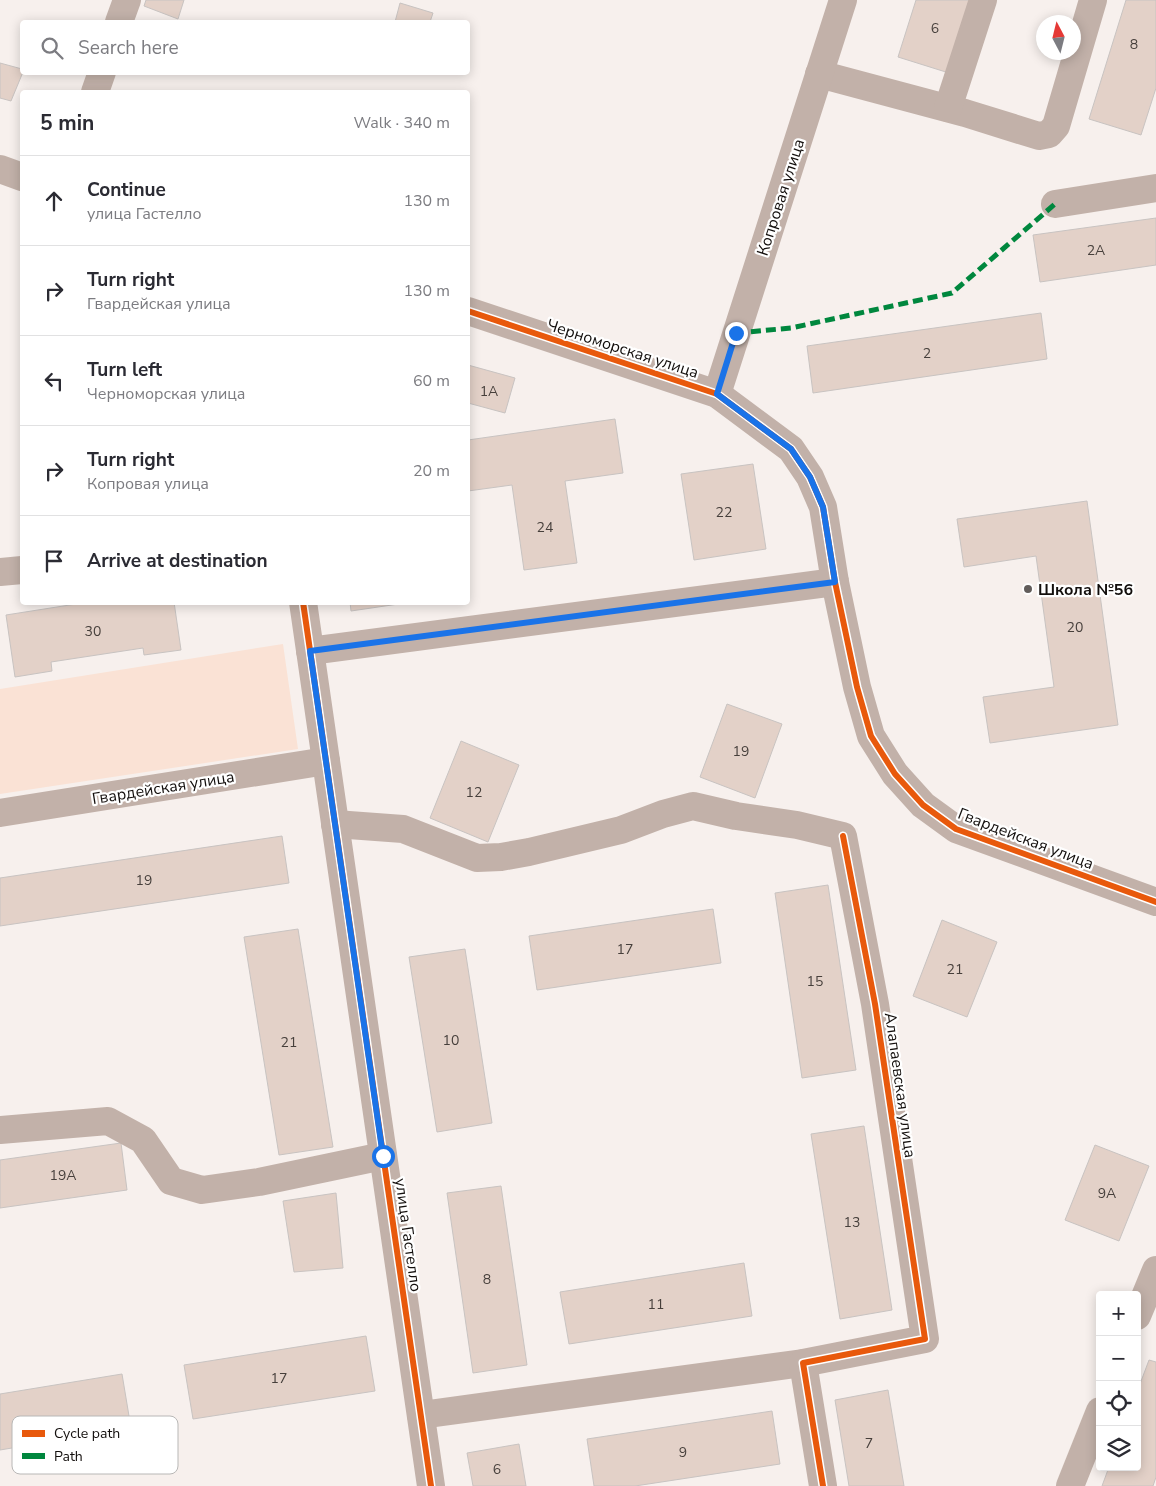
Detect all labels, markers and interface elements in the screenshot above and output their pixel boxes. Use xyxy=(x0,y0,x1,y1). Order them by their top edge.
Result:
north arrow xyxy=(1036,15,1081,60)
house number: 6 xyxy=(931,19,939,38)
search box xyxy=(20,20,470,75)
icon: search xyxy=(38,34,66,62)
text: Search here xyxy=(78,35,179,61)
house number: 8 xyxy=(1130,35,1138,54)
text: 5 min xyxy=(40,109,94,137)
text: Walk · 340 m xyxy=(354,112,450,134)
street label: Копровая улица xyxy=(752,136,810,259)
text: Continue xyxy=(87,177,166,203)
icon: ahead xyxy=(40,187,68,215)
text: 130 m xyxy=(403,190,450,212)
text: улица Гастелло xyxy=(87,203,202,225)
house number: 2А xyxy=(1087,241,1105,260)
text: Turn right xyxy=(87,267,174,293)
icon: right xyxy=(40,277,68,305)
text: 130 m xyxy=(403,280,450,302)
text: Гвардейская улица xyxy=(87,293,231,315)
street label: Черноморская улица xyxy=(544,314,701,384)
route end xyxy=(725,322,748,345)
house number: 2 xyxy=(923,344,931,363)
text: Turn left xyxy=(87,357,162,383)
icon: left xyxy=(40,367,68,395)
text: 60 m xyxy=(413,370,450,392)
house number: 1А xyxy=(480,382,498,401)
text: Черноморская улица xyxy=(87,383,245,405)
text: Turn right xyxy=(87,447,174,473)
icon: right xyxy=(40,457,68,485)
text: 20 m xyxy=(413,460,450,482)
text: Копровая улица xyxy=(87,473,209,495)
house number: 22 xyxy=(716,503,732,522)
house number: 24 xyxy=(537,518,553,537)
icon: arrive xyxy=(40,547,68,575)
text: Arrive at destination xyxy=(87,548,268,574)
place label: Школа №56 xyxy=(1038,579,1133,601)
marker: Школа №56 xyxy=(1022,583,1034,595)
house number: 20 xyxy=(1067,618,1083,637)
house number: 30 xyxy=(85,622,101,641)
house number: 19 xyxy=(733,742,749,761)
street label: Гвардейская улица xyxy=(90,766,236,810)
house number: 12 xyxy=(466,783,482,802)
street label: Гвардейская улица xyxy=(955,803,1097,875)
house number: 19 xyxy=(136,871,152,890)
house number: 17 xyxy=(617,940,633,959)
house number: 21 xyxy=(947,960,963,979)
house number: 15 xyxy=(807,972,823,991)
street label: Алапаевская улица xyxy=(879,1011,921,1159)
house number: 10 xyxy=(443,1031,459,1050)
house number: 21 xyxy=(281,1033,297,1052)
route start xyxy=(372,1145,395,1168)
house number: 19А xyxy=(49,1166,77,1185)
street label: улица Гастелло xyxy=(389,1177,427,1293)
house number: 9А xyxy=(1098,1184,1116,1203)
house number: 13 xyxy=(844,1213,860,1232)
house number: 8 xyxy=(483,1270,491,1289)
map controls xyxy=(1096,1291,1141,1471)
button: + xyxy=(1096,1291,1141,1336)
house number: 11 xyxy=(648,1295,664,1314)
button: − xyxy=(1096,1336,1141,1381)
house number: 17 xyxy=(271,1369,287,1388)
button: locate xyxy=(1096,1381,1141,1426)
legend xyxy=(12,1416,178,1474)
text: Cycle path xyxy=(54,1424,120,1443)
button: layers xyxy=(1096,1426,1141,1471)
house number: 7 xyxy=(865,1434,873,1453)
house number: 9 xyxy=(679,1443,687,1462)
text: Path xyxy=(54,1447,83,1466)
house number: 6 xyxy=(493,1460,501,1479)

